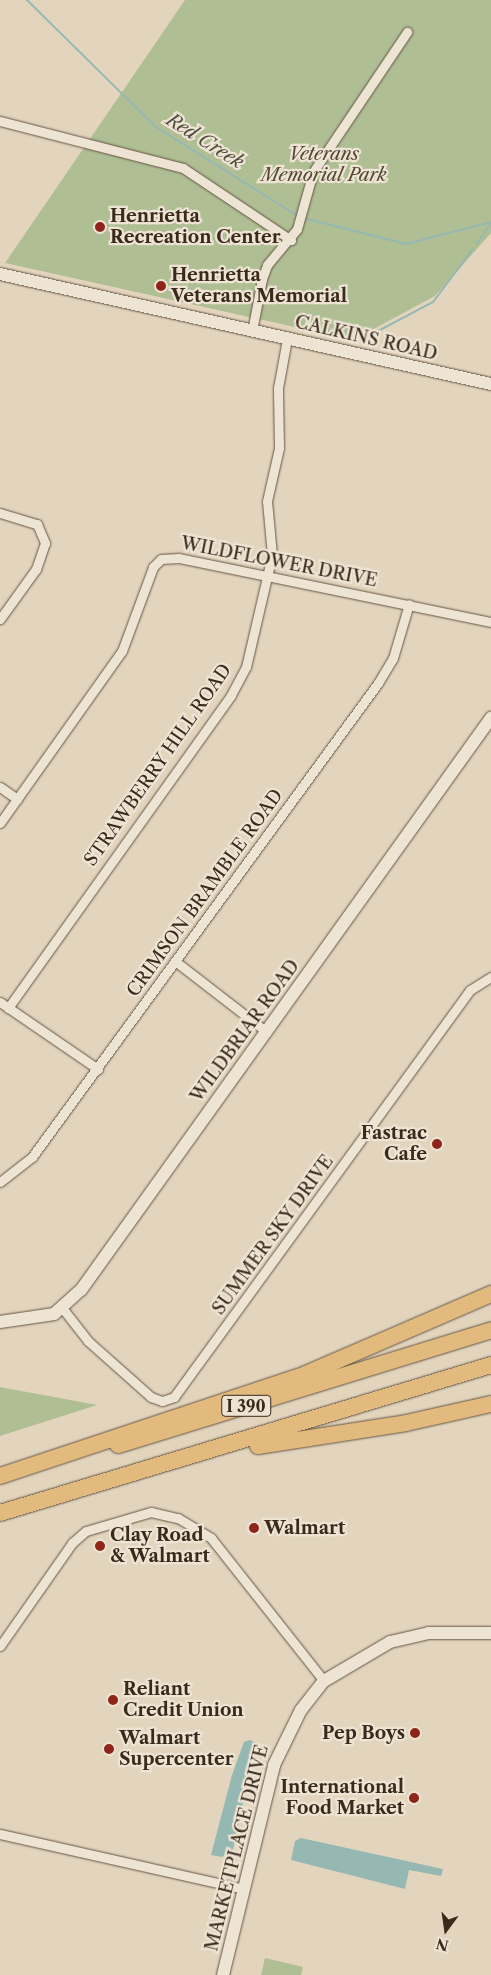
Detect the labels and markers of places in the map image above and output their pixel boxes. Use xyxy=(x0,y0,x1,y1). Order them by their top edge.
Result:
place label: Henrietta Recreation Center xyxy=(110,206,280,248)
marker: Henrietta Recreation Center xyxy=(94,221,106,233)
place label: Henrietta Veterans Memorial xyxy=(171,265,347,308)
marker: Henrietta Veterans Memorial xyxy=(155,280,167,292)
place label: Fastrac Cafe xyxy=(361,1123,427,1166)
marker: Fastrac Cafe xyxy=(431,1138,443,1150)
place label: Walmart xyxy=(264,1517,345,1539)
marker: Walmart xyxy=(248,1522,260,1534)
place label: Clay Road & Walmart xyxy=(110,1525,210,1568)
marker: Clay Road & Walmart xyxy=(94,1540,106,1552)
place label: Reliant Credit Union xyxy=(123,1679,244,1722)
marker: Reliant Credit Union xyxy=(107,1694,119,1706)
place label: Pep Boys xyxy=(322,1722,405,1744)
marker: Pep Boys xyxy=(409,1727,421,1739)
place label: Walmart Supercenter xyxy=(119,1728,234,1770)
marker: Walmart Supercenter xyxy=(103,1743,115,1755)
place label: International Food Market xyxy=(280,1777,404,1820)
marker: International Food Market xyxy=(408,1792,420,1804)

